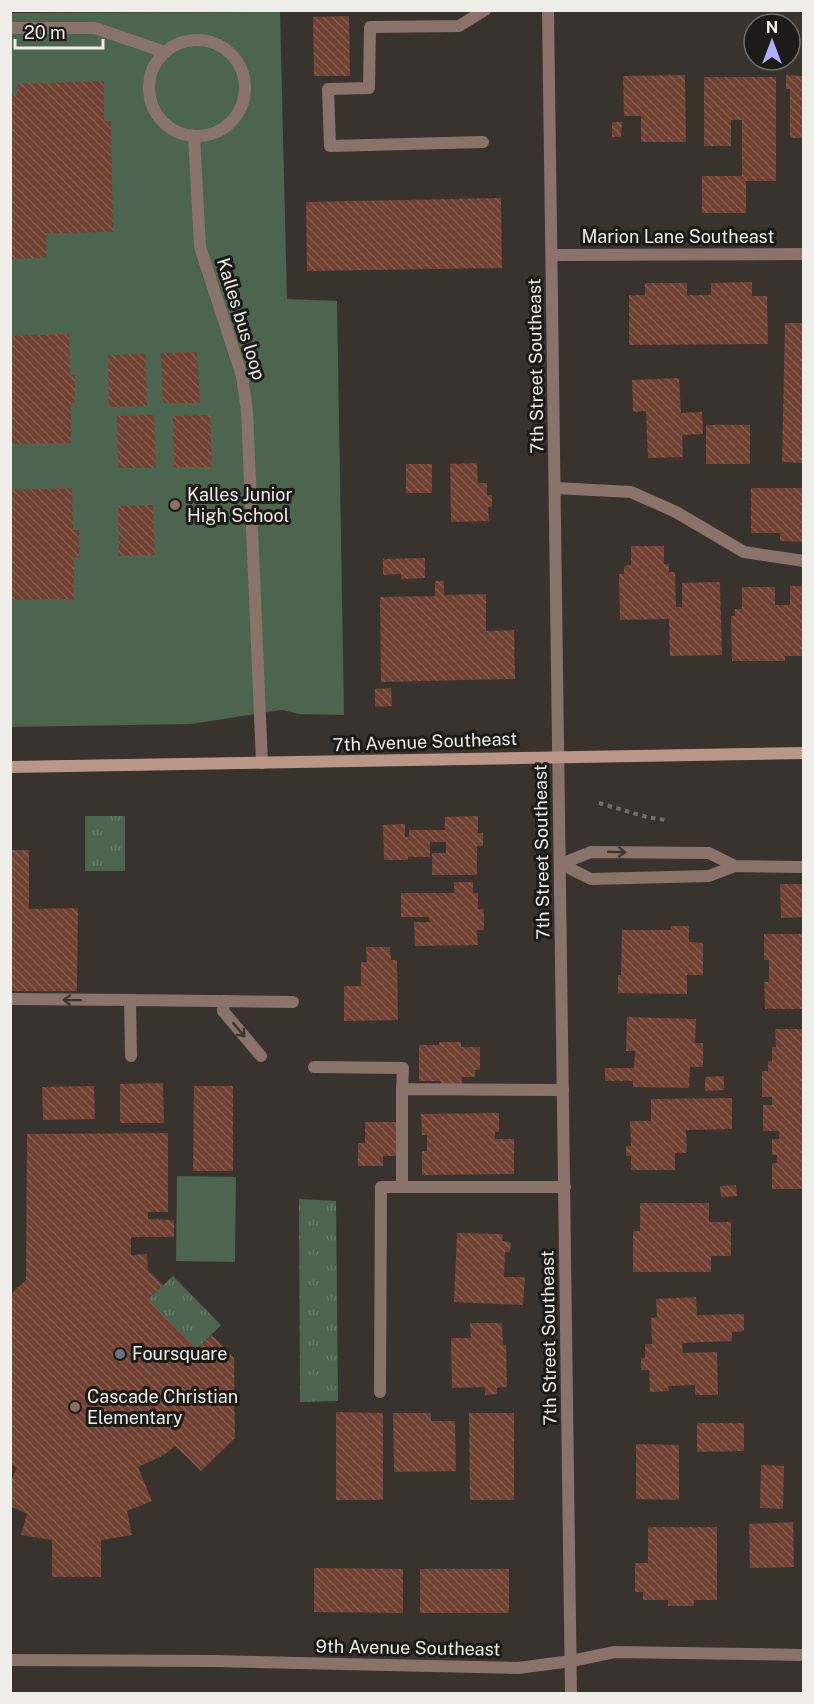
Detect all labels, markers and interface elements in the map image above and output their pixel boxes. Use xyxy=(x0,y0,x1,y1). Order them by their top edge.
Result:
scale bar xyxy=(15,12,104,50)
north arrow xyxy=(742,12,802,72)
text: N xyxy=(766,18,778,37)
text: 20 m xyxy=(24,22,66,43)
street label: Marion Lane Southeast xyxy=(581,226,775,247)
street label: Kalles bus loop xyxy=(213,255,270,382)
street label: 7th Street Southeast xyxy=(523,278,548,454)
place label: Kalles Junior High School xyxy=(187,484,292,526)
marker: Kalles Junior High School xyxy=(168,498,182,512)
street label: 7th Avenue Southeast xyxy=(332,728,518,755)
street label: 7th Street Southeast xyxy=(529,764,554,940)
one-way arrow xyxy=(607,846,627,858)
one-way arrow xyxy=(62,994,82,1006)
one-way arrow xyxy=(232,1021,245,1037)
street label: 7th Street Southeast xyxy=(536,1250,561,1426)
place label: Foursquare xyxy=(132,1343,227,1364)
marker: Foursquare xyxy=(113,1347,127,1361)
place label: Cascade Christian Elementary xyxy=(87,1386,238,1428)
marker: Cascade Christian Elementary xyxy=(68,1400,82,1414)
street label: 9th Avenue Southeast xyxy=(315,1635,501,1660)

